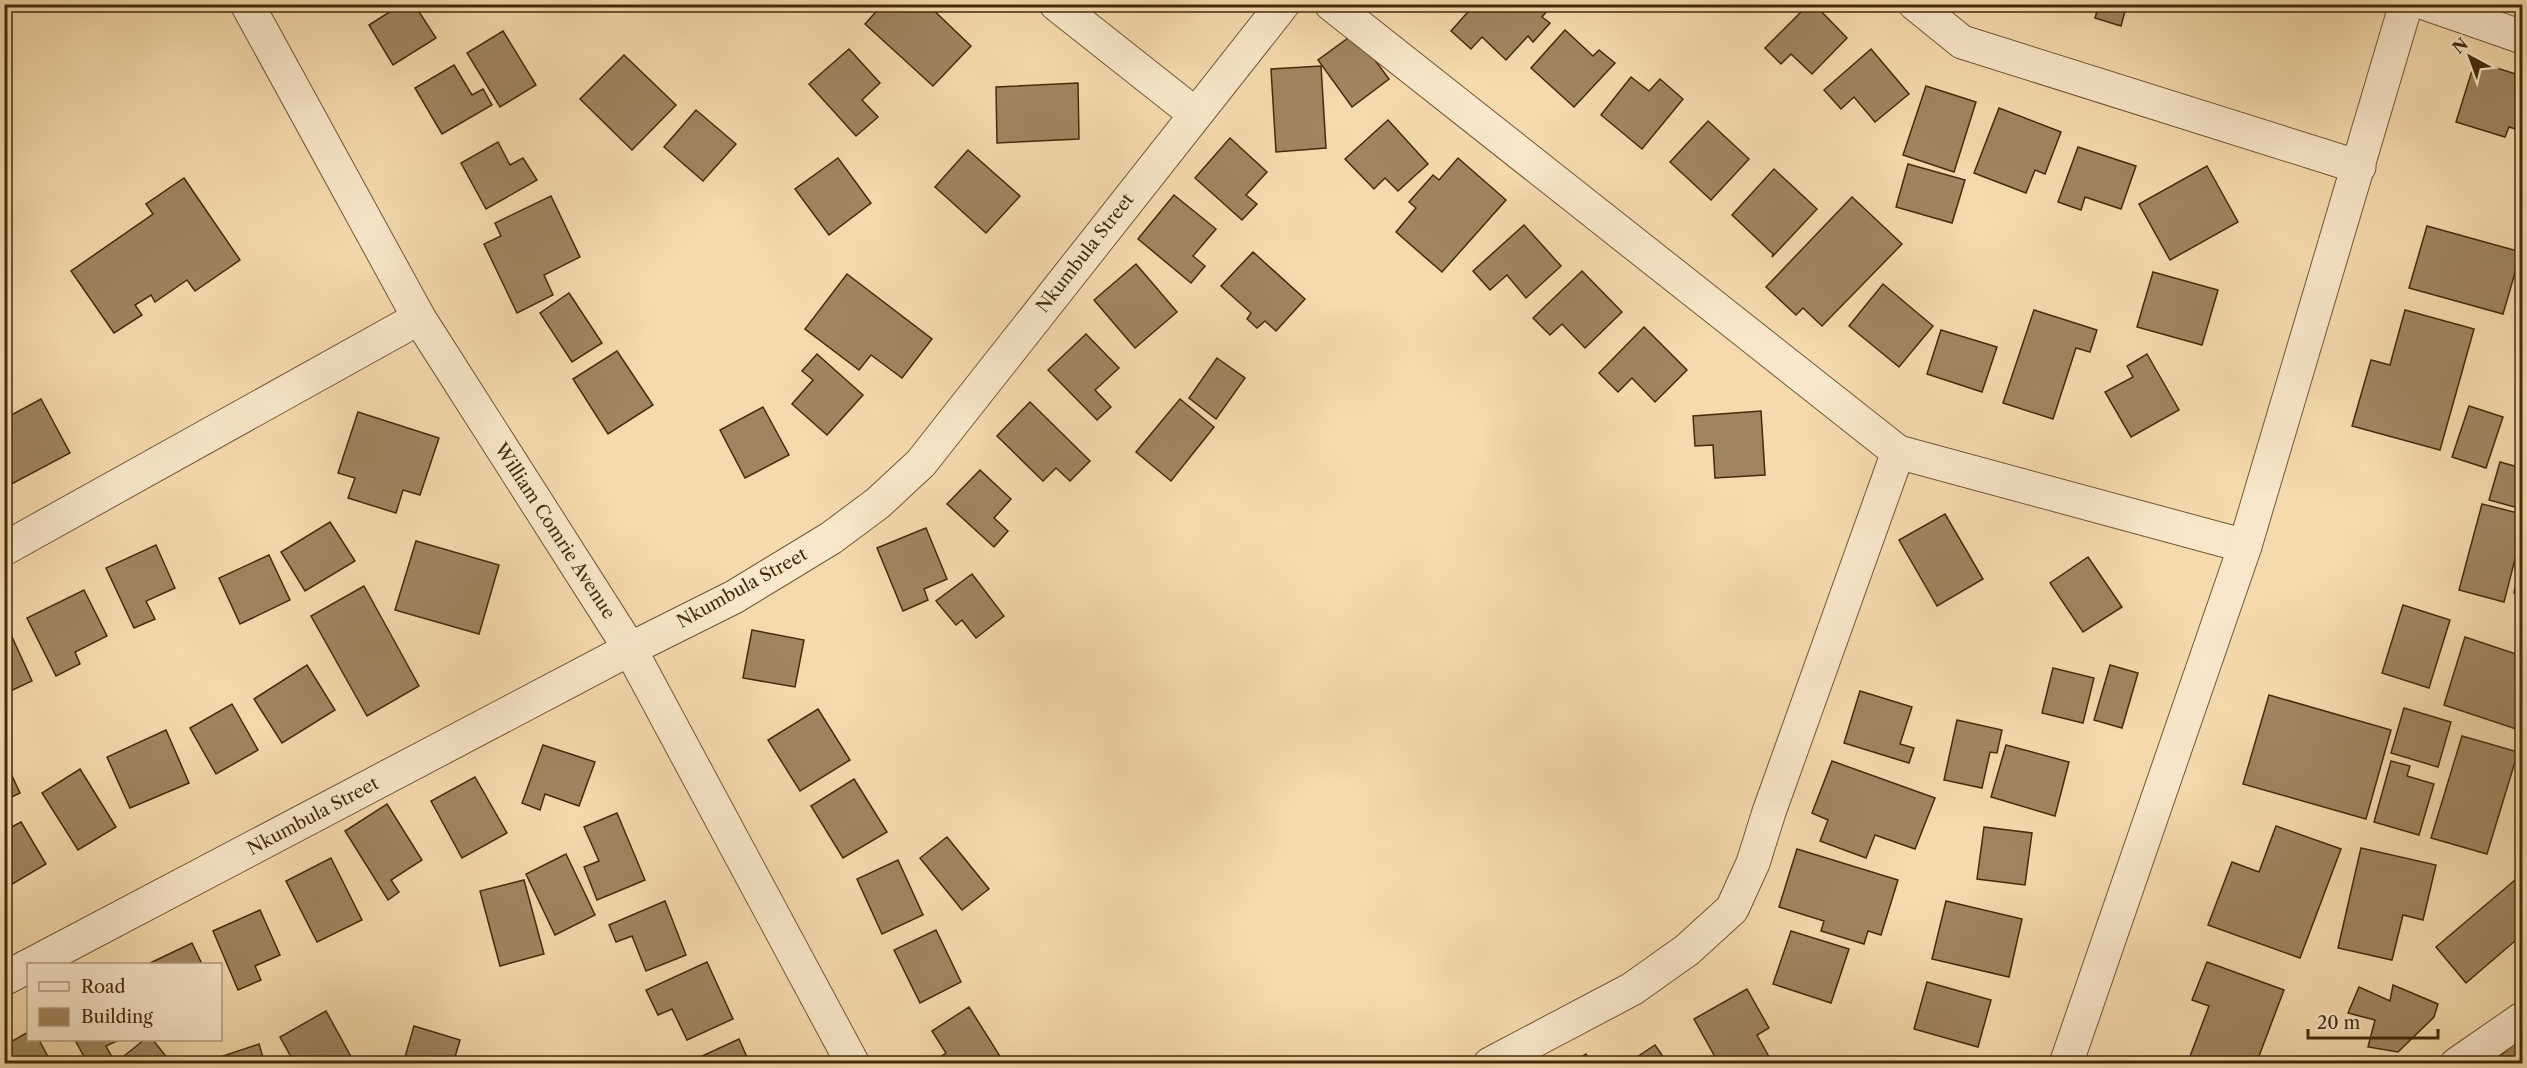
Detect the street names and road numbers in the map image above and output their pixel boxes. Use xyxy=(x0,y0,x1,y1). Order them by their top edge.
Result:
street label: Nkumbula Street xyxy=(1032,188,1139,317)
street label: William Comrie Avenue xyxy=(489,438,620,623)
street label: Nkumbula Street xyxy=(673,543,812,633)
street label: Nkumbula Street xyxy=(244,772,383,860)

